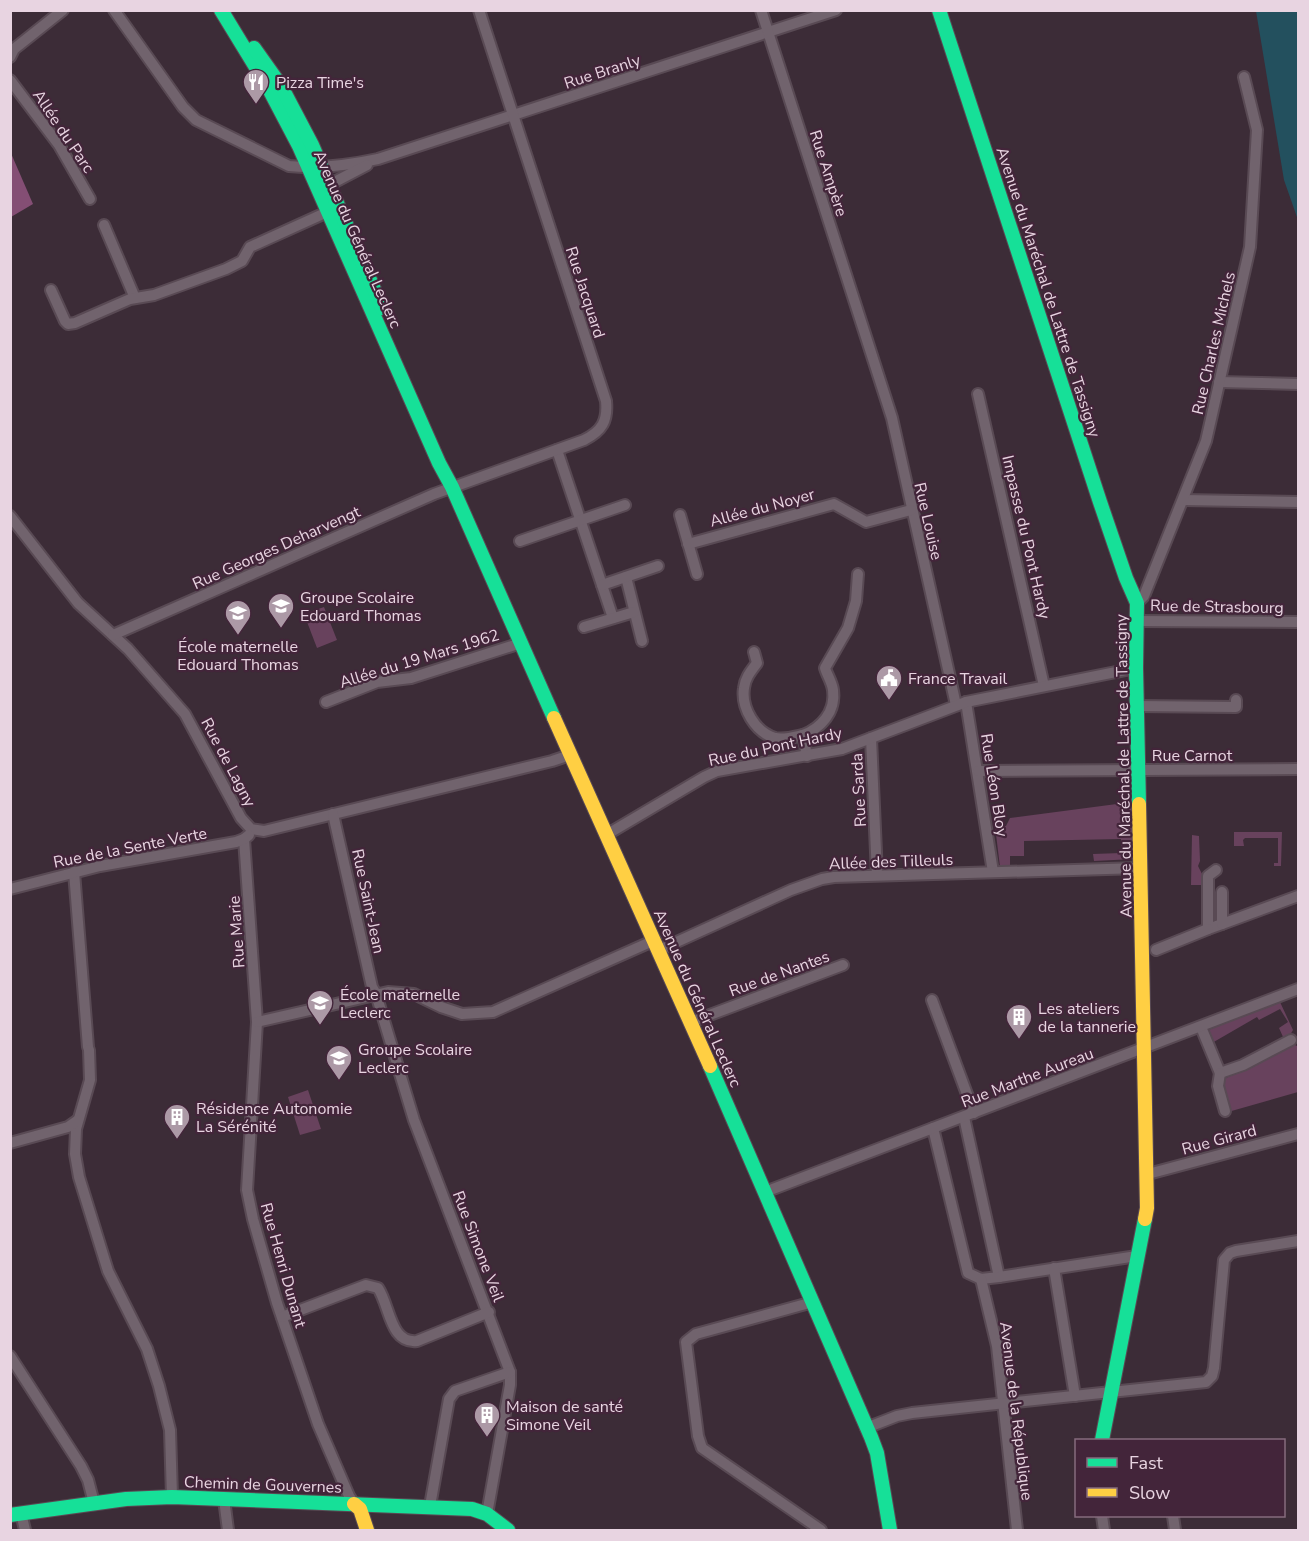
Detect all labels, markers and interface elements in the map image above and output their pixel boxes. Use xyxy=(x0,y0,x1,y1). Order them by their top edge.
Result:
street label: Rue Branly xyxy=(561,49,644,95)
restaurant icon: Pizza Time's xyxy=(241,67,271,105)
place label: Pizza Time's xyxy=(276,72,364,94)
street label: Allée du Parc xyxy=(27,86,99,178)
street label: Rue Ampère xyxy=(804,127,852,219)
street label: Avenue du Maréchal de Lattre de Tassigny xyxy=(991,144,1106,441)
street label: Avenue du Général Leclerc xyxy=(308,147,407,332)
street label: Rue Jacquard xyxy=(560,244,610,341)
street label: Rue Charles Michels xyxy=(1187,270,1241,417)
street label: Impasse du Pont Hardy xyxy=(996,453,1056,622)
street label: Rue Louise xyxy=(908,480,948,562)
street label: Allée du Noyer xyxy=(707,483,817,533)
street label: Rue Georges Deharvengt xyxy=(189,501,364,595)
place label: Groupe Scolaire Edouard Thomas xyxy=(300,587,422,627)
school or university icon: Groupe Scolaire Edouard Thomas xyxy=(266,591,296,629)
street label: Rue de Strasbourg xyxy=(1150,595,1284,619)
school or university icon: École maternelle Edouard Thomas xyxy=(223,598,253,636)
street label: Avenue du Maréchal de Lattre de Tassigny xyxy=(1110,613,1138,918)
street label: Allée du 19 Mars 1962 xyxy=(337,624,502,694)
place label: École maternelle Edouard Thomas xyxy=(177,636,299,676)
public building icon: France Travail xyxy=(874,663,904,701)
place label: France Travail xyxy=(908,668,1007,690)
street label: Rue de Lagny xyxy=(195,714,261,812)
street label: Rue du Pont Hardy xyxy=(706,722,845,772)
street label: Rue Léon Bloy xyxy=(975,732,1013,839)
street label: Rue Carnot xyxy=(1152,745,1233,767)
street label: Rue Sarda xyxy=(846,752,872,828)
street label: Rue de la Sente Verte xyxy=(52,822,209,874)
street label: Rue Saint-Jean xyxy=(346,847,390,956)
street label: Allée des Tilleuls xyxy=(828,849,954,875)
street label: Rue Marie xyxy=(223,895,250,969)
street label: Avenue du Général Leclerc xyxy=(648,906,747,1091)
street label: Rue de Nantes xyxy=(726,946,833,1002)
place label: École maternelle Leclerc xyxy=(340,984,460,1024)
school or university icon: École maternelle Leclerc xyxy=(305,988,335,1026)
place label: Les ateliers de la tannerie xyxy=(1038,998,1136,1038)
building icon: Les ateliers de la tannerie xyxy=(1004,1002,1034,1040)
place label: Groupe Scolaire Leclerc xyxy=(358,1039,472,1079)
school or university icon: Groupe Scolaire Leclerc xyxy=(324,1043,354,1081)
street label: Rue Marthe Aureau xyxy=(958,1043,1097,1113)
place label: Résidence Autonomie La Sérénité xyxy=(196,1098,352,1138)
building icon: Résidence Autonomie La Sérénité xyxy=(162,1102,192,1140)
street label: Rue Girard xyxy=(1179,1119,1259,1161)
street label: Rue Simone Veil xyxy=(447,1188,509,1305)
street label: Rue Henri Dunant xyxy=(255,1200,311,1331)
street label: Avenue de la République xyxy=(994,1321,1038,1502)
place label: Maison de santé Simone Veil xyxy=(506,1396,623,1436)
building icon: Maison de santé Simone Veil xyxy=(472,1400,502,1438)
legend xyxy=(1075,1439,1285,1517)
text: Fast xyxy=(1129,1451,1164,1475)
street label: Chemin de Gouvernes xyxy=(184,1471,342,1499)
text: Slow xyxy=(1129,1481,1170,1505)

